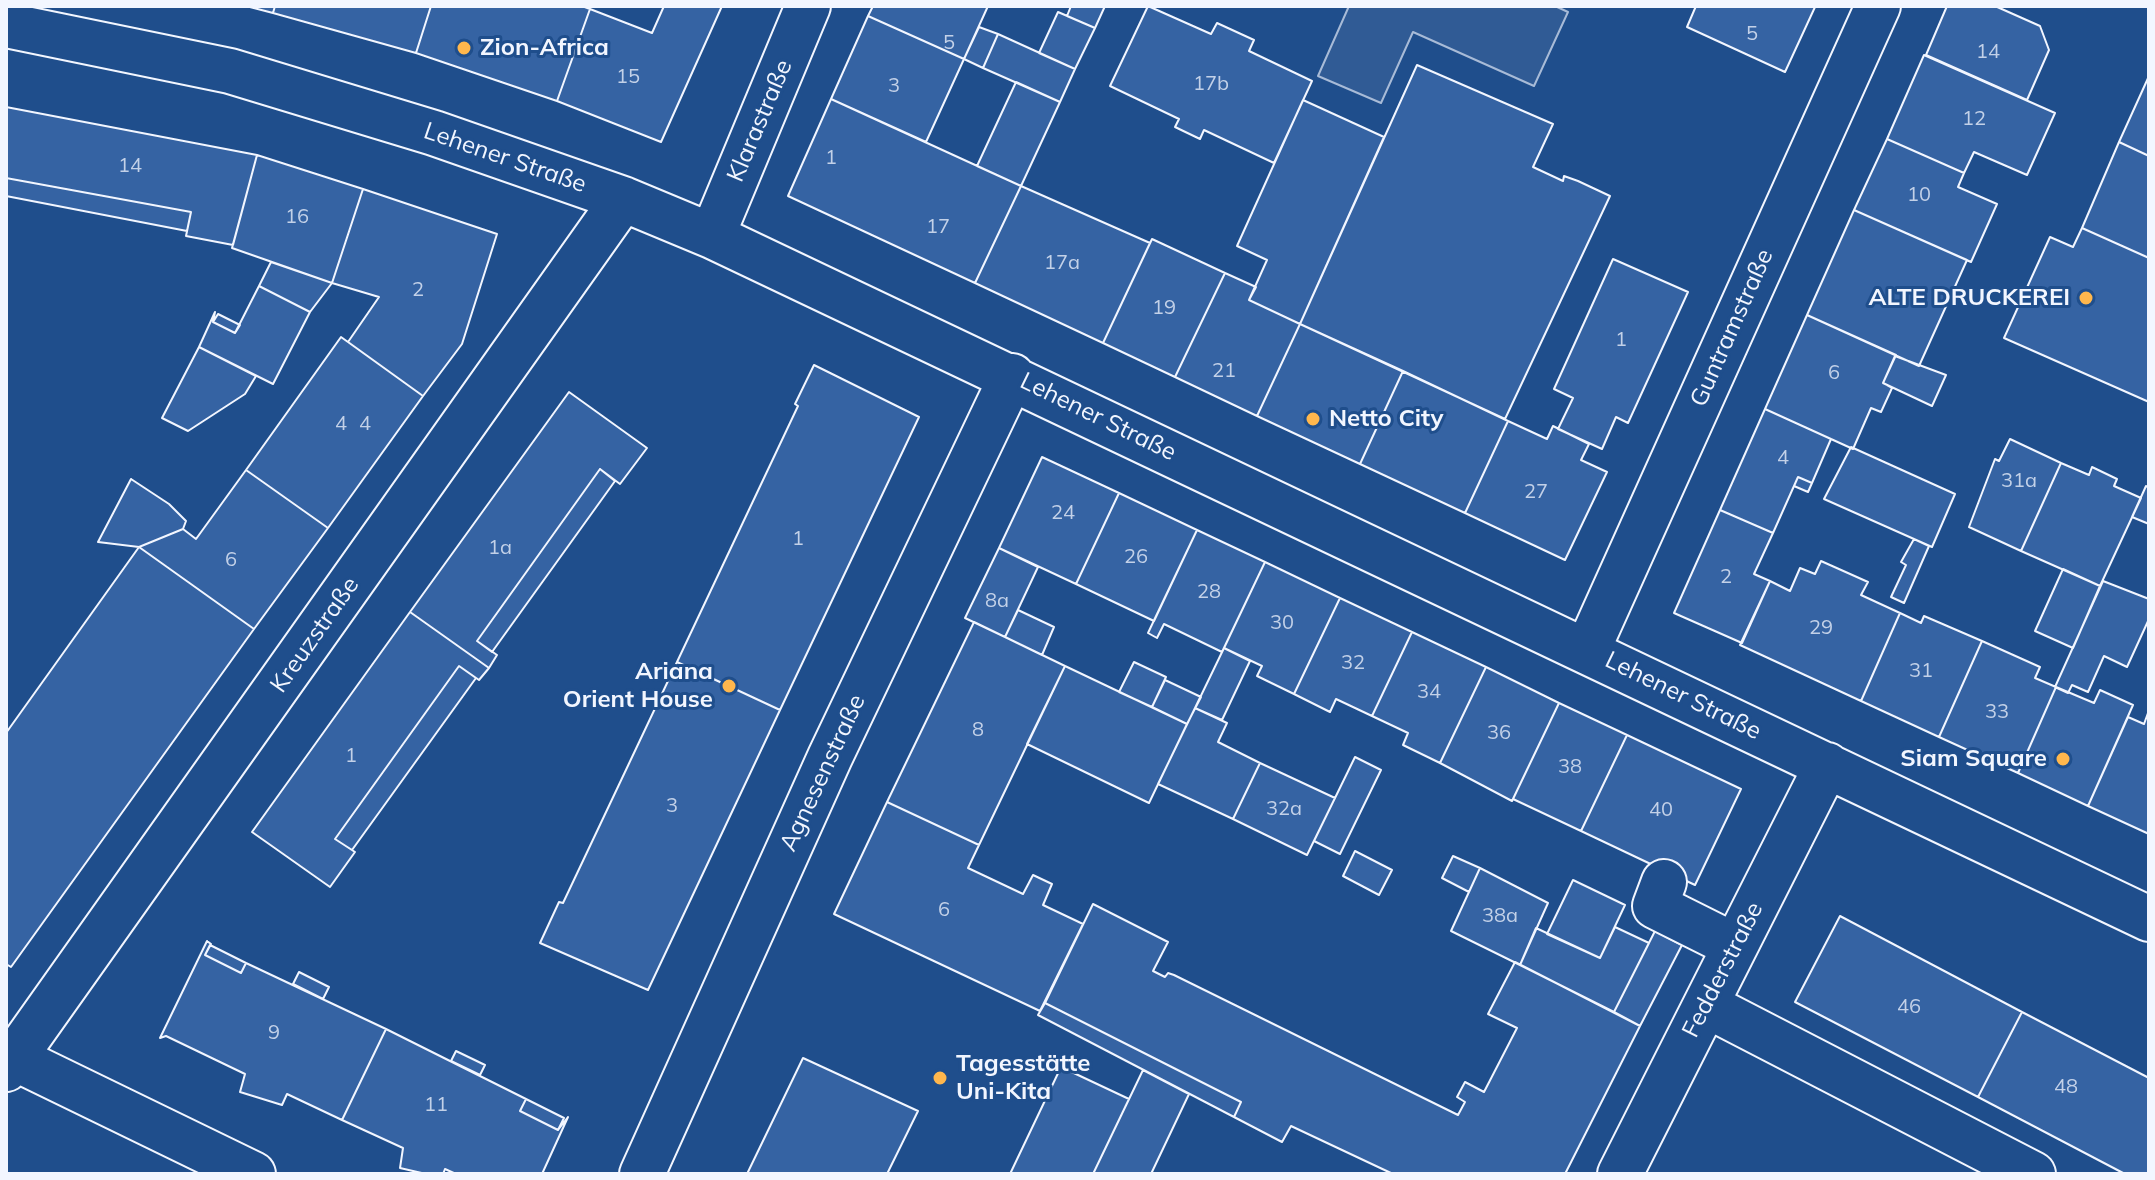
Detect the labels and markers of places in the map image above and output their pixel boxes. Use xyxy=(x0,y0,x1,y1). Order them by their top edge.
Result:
place label: Zion-Africa xyxy=(480,34,609,62)
marker: Zion-Africa xyxy=(455,39,473,57)
place label: ALTE DRUCKEREI xyxy=(1868,284,2070,312)
marker: ALTE DRUCKEREI xyxy=(2077,289,2095,307)
place label: Netto City xyxy=(1329,405,1443,433)
marker: Netto City xyxy=(1304,410,1322,428)
place label: Ariana Orient House xyxy=(563,658,713,714)
marker: Ariana Orient House xyxy=(720,677,738,695)
place label: Siam Square xyxy=(1900,745,2047,773)
marker: Siam Square xyxy=(2054,750,2072,768)
place label: Tagesstätte Uni-Kita xyxy=(956,1050,1090,1106)
marker: Tagesstätte Uni-Kita xyxy=(931,1069,949,1087)

